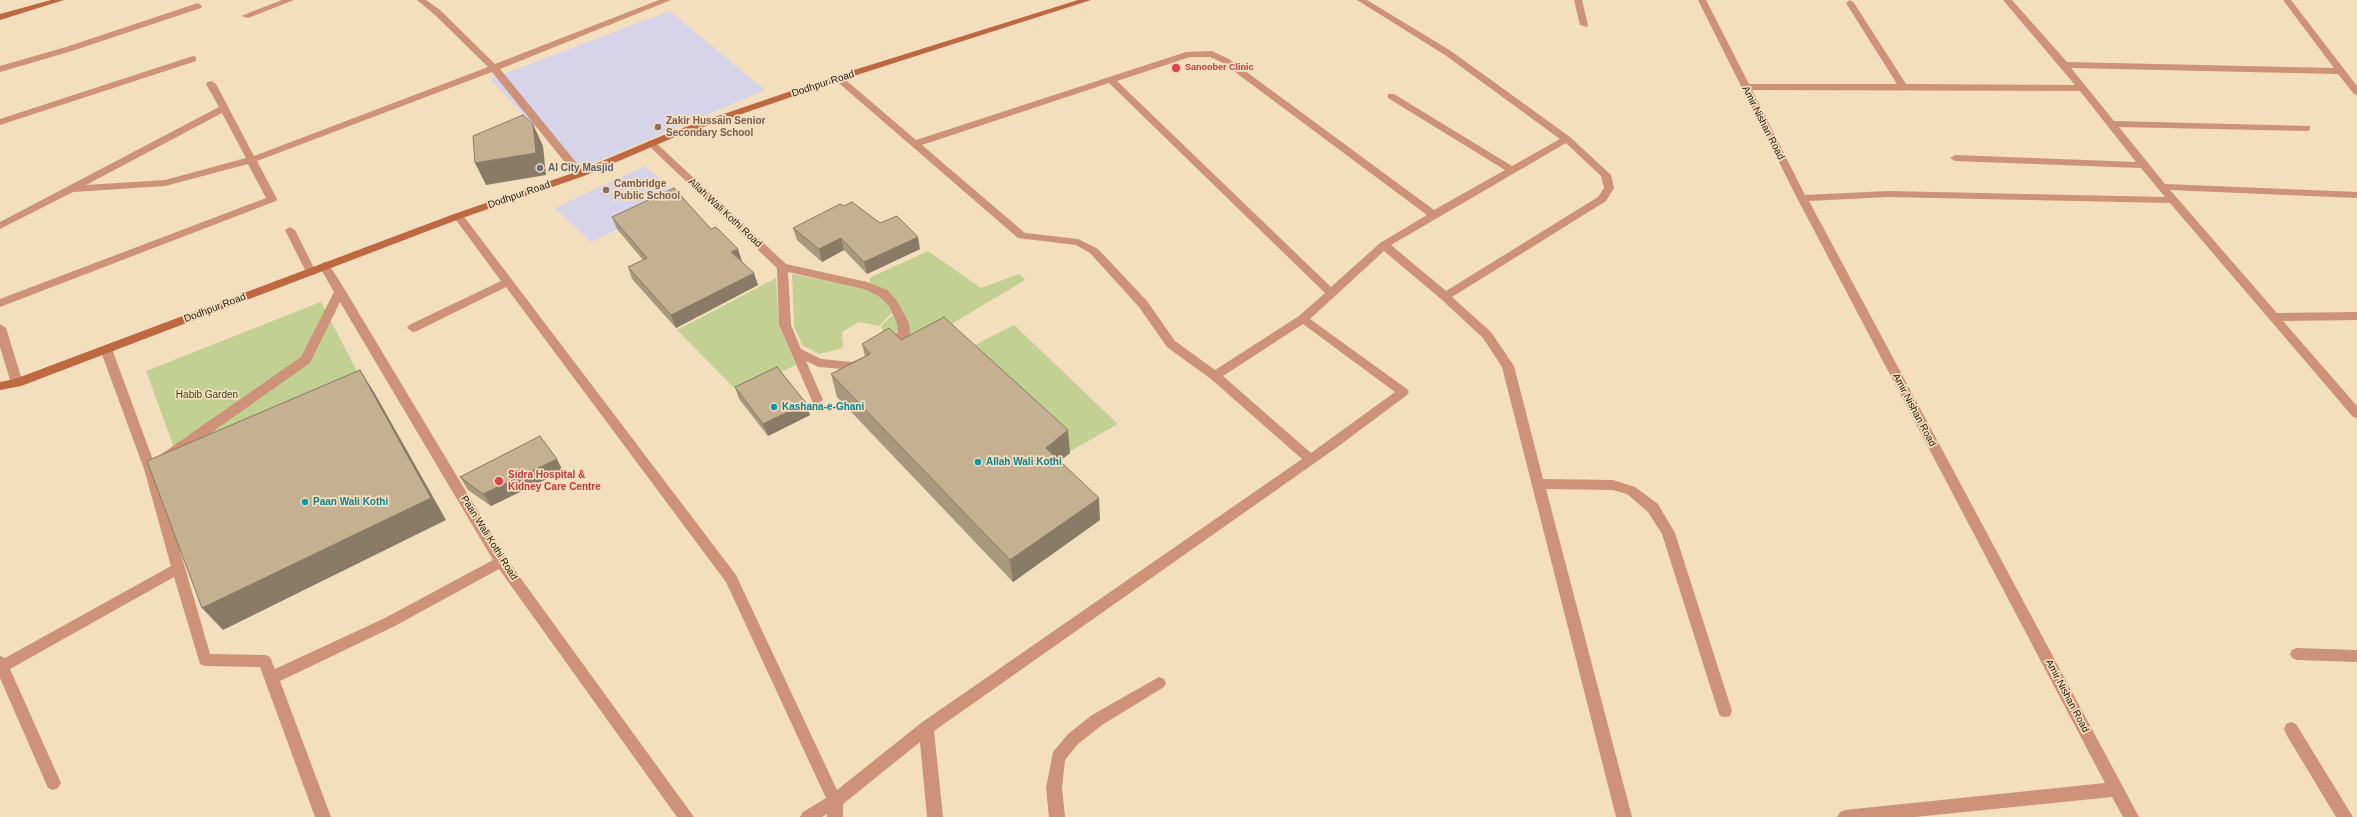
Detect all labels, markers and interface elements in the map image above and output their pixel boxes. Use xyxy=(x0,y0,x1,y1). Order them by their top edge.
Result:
marker: Sanoober Clinic xyxy=(1170,62,1182,74)
place label: Sanoober Clinic xyxy=(1185,63,1254,73)
street label: Dodhpur Road xyxy=(790,68,856,100)
street label: Amir Nishan Road xyxy=(1739,84,1787,162)
place label: Zakir Hussain Senior Secondary School xyxy=(666,115,765,138)
marker: Zakir Hussain Senior Secondary School xyxy=(653,122,663,132)
place label: Al City Masjid xyxy=(548,162,614,174)
marker: Al City Masjid xyxy=(535,163,545,173)
street label: Allah Wali Kothi Road xyxy=(686,176,764,250)
place label: Cambridge Public School xyxy=(614,178,680,202)
street label: Dodhpur Road xyxy=(486,179,552,211)
marker: Cambridge Public School xyxy=(601,185,611,195)
street label: Dodhpur Road xyxy=(182,291,248,325)
street label: Amir Nishan Road xyxy=(1890,371,1938,449)
park label: Habib Garden xyxy=(176,389,238,401)
place label: Kashana-e-Ghani xyxy=(782,401,864,413)
marker: Kashana-e-Ghani xyxy=(769,402,779,412)
place label: Allah Wali Kothi xyxy=(986,456,1062,468)
marker: Allah Wali Kothi xyxy=(973,457,983,467)
place label: Sidra Hospital & Kidney Care Centre xyxy=(508,469,601,492)
marker: Sidra Hospital & Kidney Care Centre xyxy=(493,475,505,487)
street label: Paan Wali Kothi Road xyxy=(458,493,520,583)
place label: Paan Wali Kothi xyxy=(313,496,388,508)
marker: Paan Wali Kothi xyxy=(300,497,310,507)
street label: Amir Nishan Road xyxy=(2043,657,2091,735)

